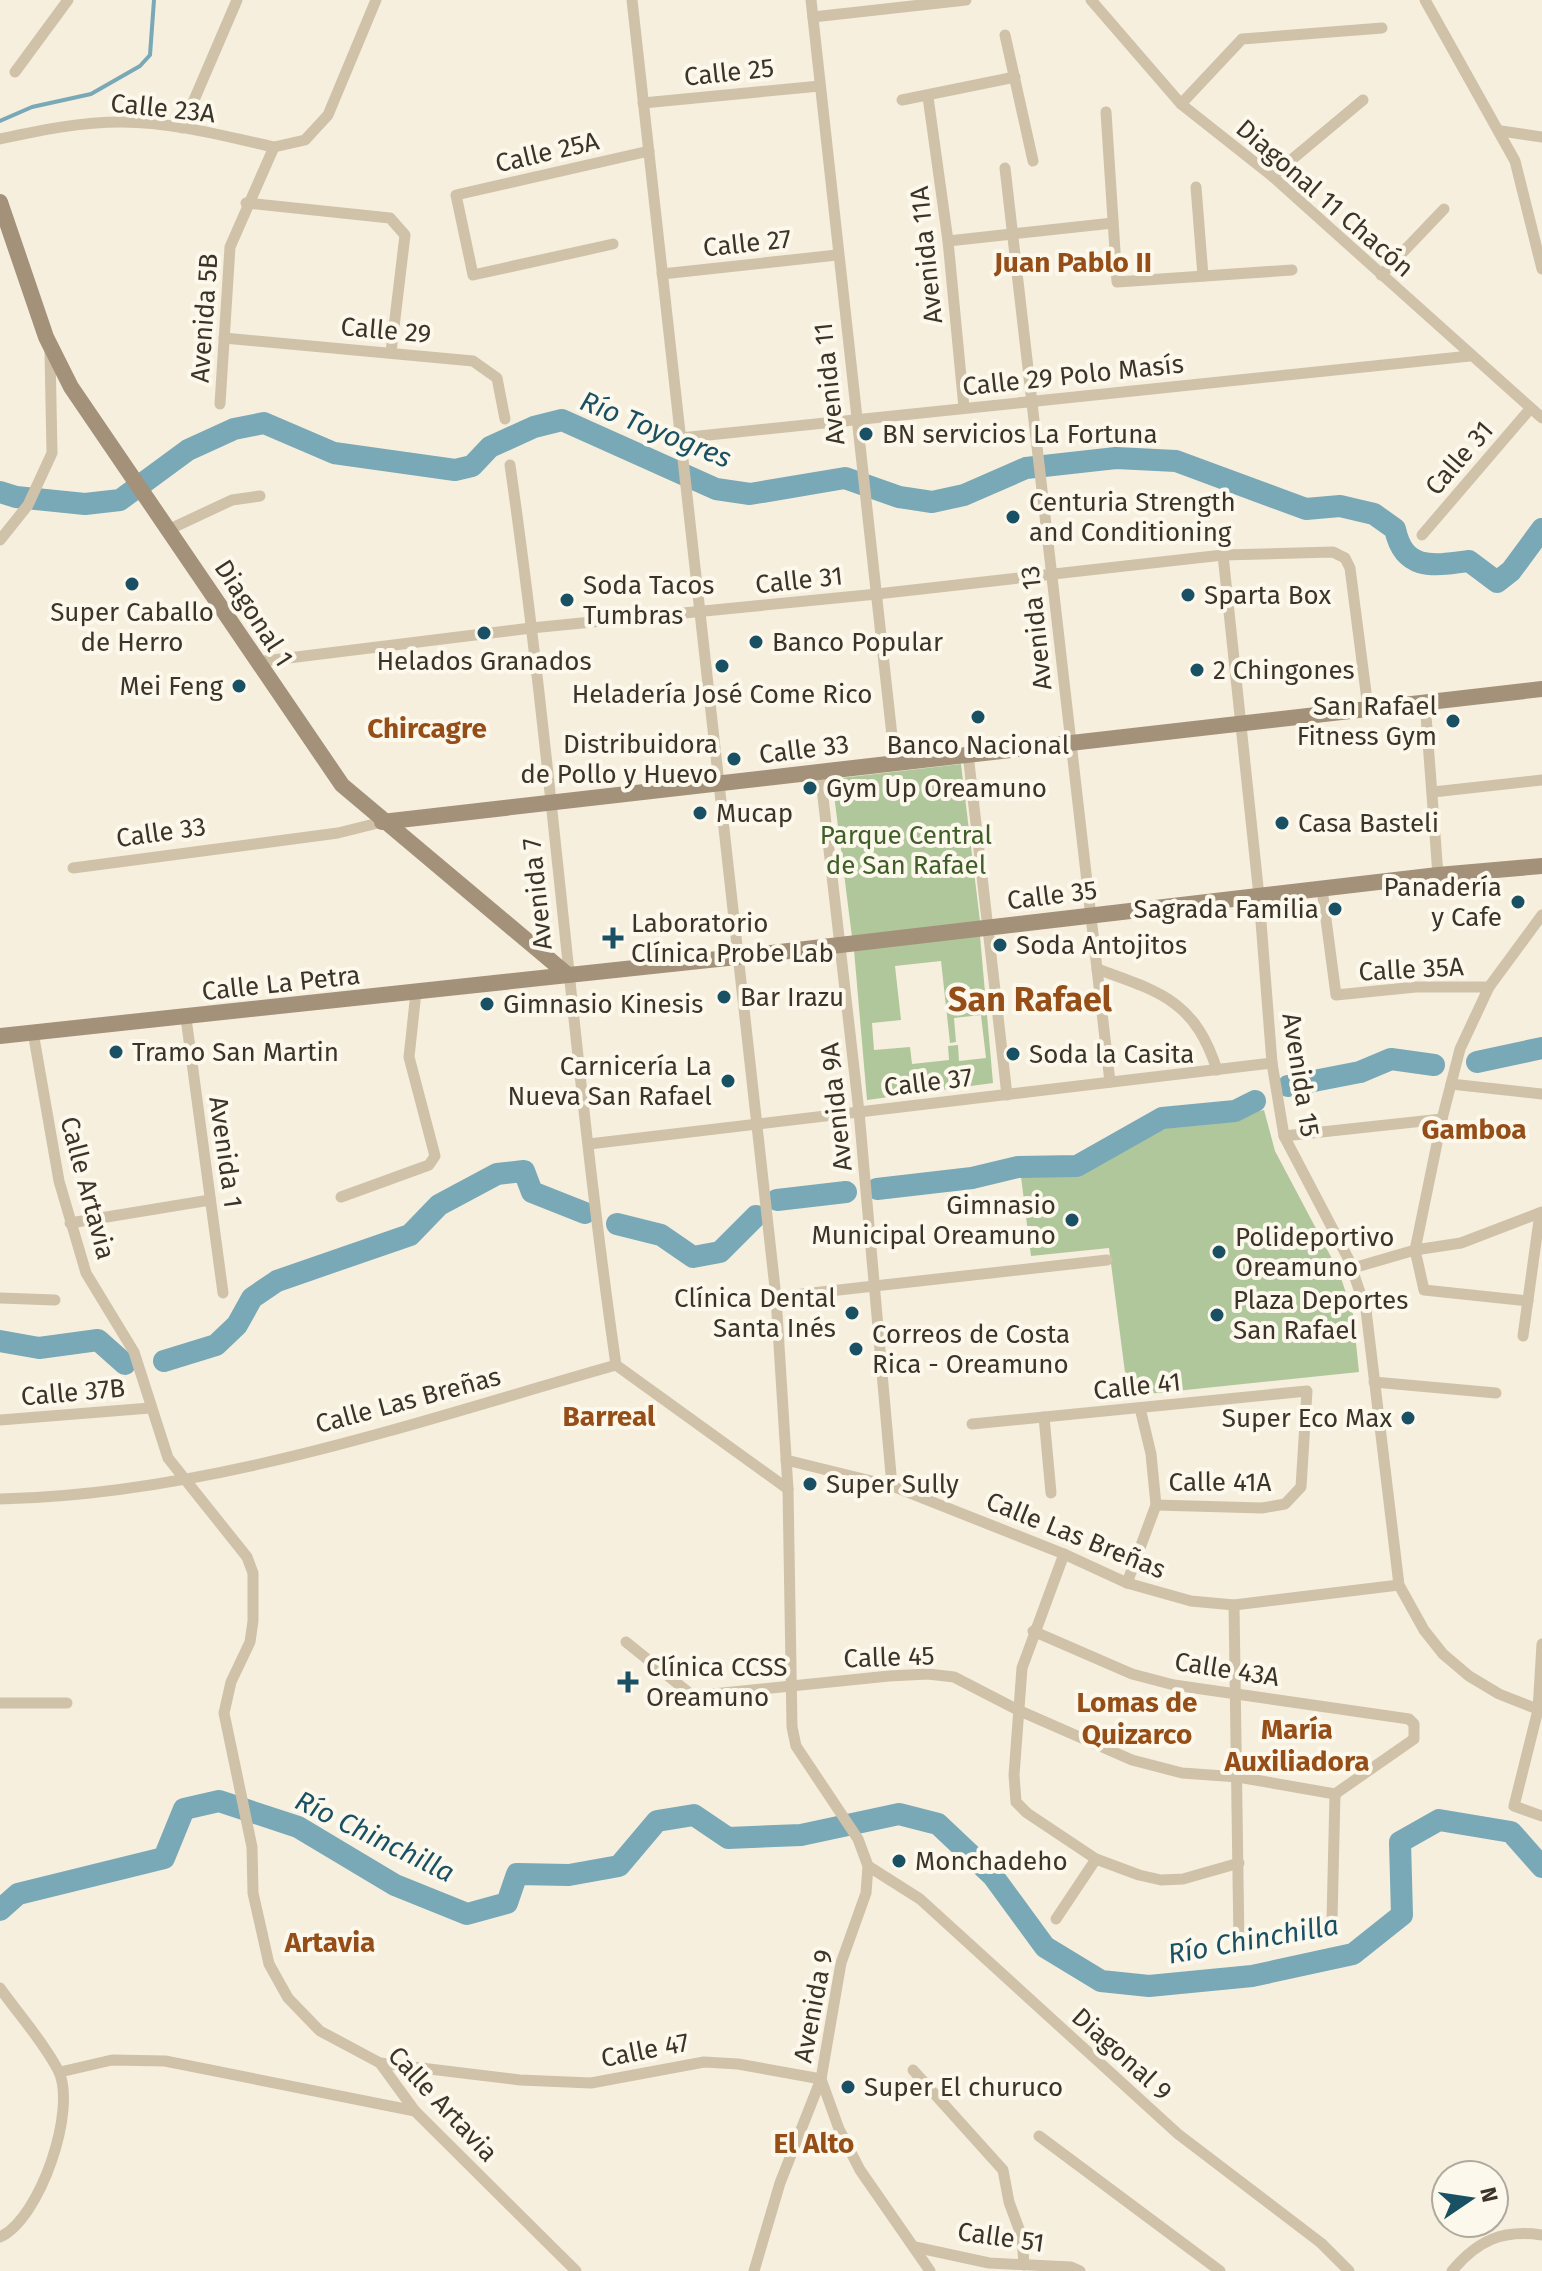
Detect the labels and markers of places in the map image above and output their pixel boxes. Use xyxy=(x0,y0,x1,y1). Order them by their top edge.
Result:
place label: BN servicios La Fortuna xyxy=(882,419,1158,450)
marker: BN servicios La Fortuna xyxy=(857,425,875,443)
place label: Centuria Strength and Conditioning xyxy=(1029,487,1236,548)
marker: Centuria Strength and Conditioning xyxy=(1004,508,1022,526)
place label: Soda Tacos Tumbras xyxy=(583,570,714,631)
marker: Super Caballo de Herro xyxy=(123,575,141,593)
place label: Sparta Box xyxy=(1204,580,1332,611)
marker: Sparta Box xyxy=(1179,586,1197,604)
marker: Soda Tacos Tumbras xyxy=(558,591,576,609)
place label: Super Caballo de Herro xyxy=(50,597,214,658)
marker: Helados Granados xyxy=(475,624,493,642)
place label: Banco Popular xyxy=(772,627,943,658)
marker: Banco Popular xyxy=(747,633,765,651)
place label: Helados Granados xyxy=(376,646,592,677)
place label: 2 Chingones xyxy=(1213,655,1355,686)
marker: Heladería José Come Rico xyxy=(713,657,731,675)
marker: 2 Chingones xyxy=(1188,661,1206,679)
place label: Mei Feng xyxy=(120,671,223,702)
marker: Mei Feng xyxy=(230,677,248,695)
place label: Heladería José Come Rico xyxy=(572,679,872,710)
place label: San Rafael Fitness Gym xyxy=(1297,691,1437,752)
marker: Banco Nacional xyxy=(969,708,987,726)
marker: San Rafael Fitness Gym xyxy=(1444,712,1462,730)
place label: Distribuidora de Pollo y Huevo xyxy=(520,729,718,790)
place label: Banco Nacional xyxy=(887,730,1070,761)
marker: Distribuidora de Pollo y Huevo xyxy=(725,750,743,768)
place label: Gym Up Oreamuno xyxy=(826,773,1047,804)
marker: Gym Up Oreamuno xyxy=(801,779,819,797)
place label: Mucap xyxy=(716,798,793,829)
marker: Mucap xyxy=(691,804,709,822)
place label: Casa Basteli xyxy=(1298,808,1439,839)
marker: Casa Basteli xyxy=(1273,814,1291,832)
place label: Panadería y Cafe xyxy=(1384,872,1502,933)
marker: Panadería y Cafe xyxy=(1509,893,1527,911)
place label: Sagrada Familia xyxy=(1134,894,1319,925)
marker: Sagrada Familia xyxy=(1326,900,1344,918)
place label: Laboratorio Clínica Probe Lab xyxy=(631,908,834,969)
marker: Laboratorio Clínica Probe Lab xyxy=(602,927,624,949)
place label: Soda Antojitos xyxy=(1016,930,1187,961)
marker: Soda Antojitos xyxy=(991,936,1009,954)
place label: Bar Irazu xyxy=(740,982,844,1013)
marker: Bar Irazu xyxy=(715,988,733,1006)
place label: Gimnasio Kinesis xyxy=(503,989,703,1020)
marker: Gimnasio Kinesis xyxy=(478,995,496,1013)
place label: Tramo San Martin xyxy=(132,1037,339,1068)
place label: Soda la Casita xyxy=(1029,1039,1194,1070)
marker: Tramo San Martin xyxy=(107,1043,125,1061)
marker: Soda la Casita xyxy=(1004,1045,1022,1063)
place label: Carnicería La Nueva San Rafael xyxy=(508,1051,712,1112)
marker: Carnicería La Nueva San Rafael xyxy=(719,1072,737,1090)
place label: Gimnasio Municipal Oreamuno xyxy=(812,1190,1056,1251)
marker: Gimnasio Municipal Oreamuno xyxy=(1063,1211,1081,1229)
place label: Polideportivo Oreamuno xyxy=(1235,1222,1394,1283)
marker: Polideportivo Oreamuno xyxy=(1210,1243,1228,1261)
place label: Clínica Dental Santa Inés xyxy=(674,1283,836,1344)
place label: Plaza Deportes San Rafael xyxy=(1233,1285,1408,1346)
marker: Clínica Dental Santa Inés xyxy=(843,1304,861,1322)
marker: Plaza Deportes San Rafael xyxy=(1208,1306,1226,1324)
place label: Correos de Costa Rica - Oreamuno xyxy=(872,1319,1070,1380)
marker: Correos de Costa Rica - Oreamuno xyxy=(847,1340,865,1358)
place label: Super Eco Max xyxy=(1222,1403,1392,1434)
marker: Super Eco Max xyxy=(1399,1409,1417,1427)
place label: Super Sully xyxy=(826,1469,959,1500)
marker: Super Sully xyxy=(801,1475,819,1493)
place label: Clínica CCSS Oreamuno xyxy=(646,1652,787,1713)
marker: Clínica CCSS Oreamuno xyxy=(617,1671,639,1693)
place label: Monchadeho xyxy=(915,1846,1068,1877)
marker: Monchadeho xyxy=(890,1852,908,1870)
place label: Super El churuco xyxy=(864,2072,1063,2103)
marker: Super El churuco xyxy=(839,2078,857,2096)

